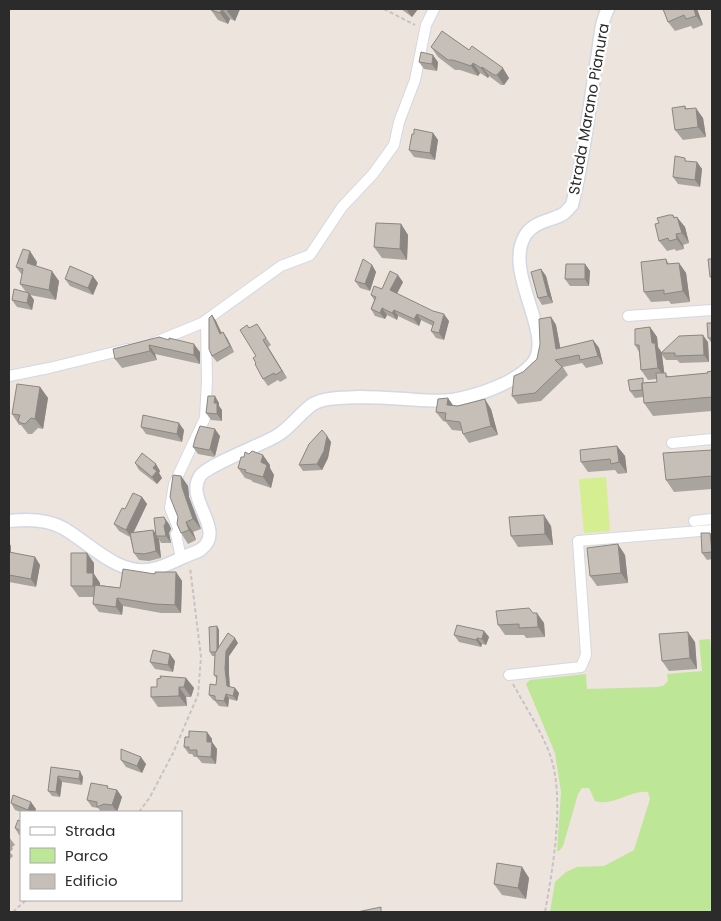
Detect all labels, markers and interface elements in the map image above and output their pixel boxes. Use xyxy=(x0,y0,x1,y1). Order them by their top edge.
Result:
street label: Strada Marano Pianura xyxy=(563,22,614,196)
legend xyxy=(20,811,182,901)
text: Strada xyxy=(65,820,115,841)
text: Parco xyxy=(65,845,108,866)
text: Edificio xyxy=(65,870,118,891)

